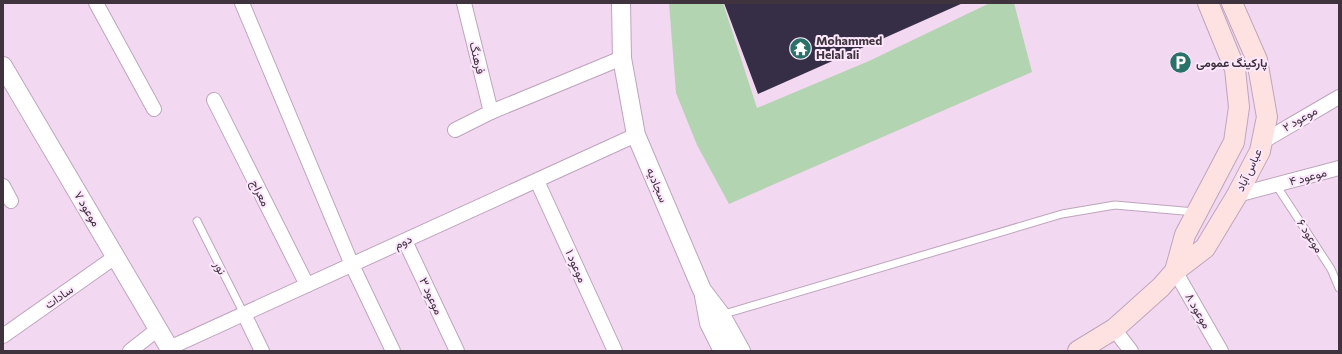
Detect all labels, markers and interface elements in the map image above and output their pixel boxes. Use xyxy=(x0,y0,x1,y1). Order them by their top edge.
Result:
place label: Mohammed Helal ali xyxy=(816,33,882,61)
temple icon: Mohammed Helal ali xyxy=(788,35,814,61)
street label: فرهنگ xyxy=(465,40,489,76)
parking icon: پارکینگ عمومی xyxy=(1167,50,1193,76)
place label: پارکینگ عمومی xyxy=(1196,55,1267,71)
street label: موعود ۲ xyxy=(1280,103,1320,135)
street label: عباس آباد xyxy=(1232,146,1266,194)
street label: موعود ۴ xyxy=(1287,164,1329,190)
street label: سجادیه xyxy=(643,165,671,205)
street label: معراج xyxy=(246,177,273,209)
street label: موعود ۷ xyxy=(70,188,104,230)
street label: موعود ۶ xyxy=(1293,216,1327,256)
street label: دوم xyxy=(391,231,415,253)
street label: موعود ۱ xyxy=(562,247,590,285)
street label: نور xyxy=(209,258,230,277)
street label: موعود ۳ xyxy=(415,275,447,317)
street label: سادات xyxy=(41,281,75,311)
street label: موعود ۸ xyxy=(1181,290,1215,332)

